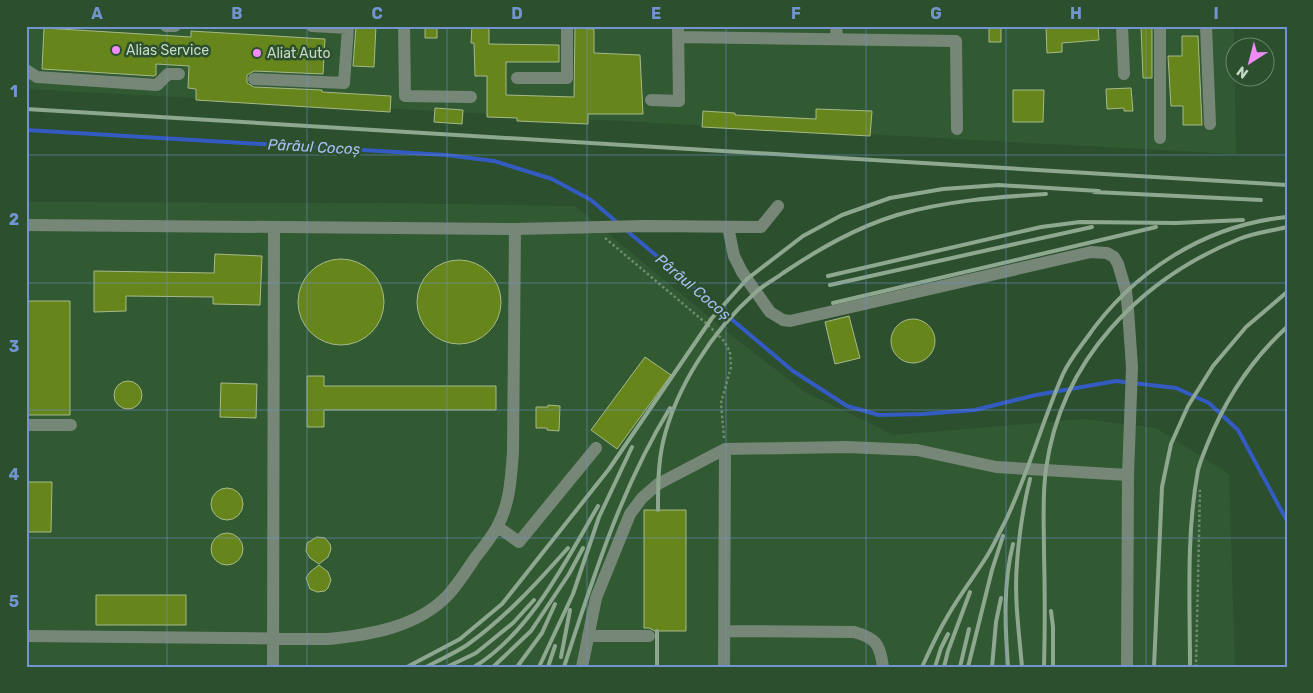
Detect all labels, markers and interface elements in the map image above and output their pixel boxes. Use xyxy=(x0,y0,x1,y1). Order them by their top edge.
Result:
text: A xyxy=(91,4,103,23)
text: B xyxy=(231,4,243,23)
text: C xyxy=(371,4,383,23)
text: D xyxy=(511,4,523,23)
text: E xyxy=(651,4,661,23)
text: F xyxy=(791,4,801,23)
text: G xyxy=(930,4,942,23)
text: H xyxy=(1070,4,1082,23)
text: I xyxy=(1213,4,1219,23)
north arrow xyxy=(1226,38,1276,88)
place label: Alias Service xyxy=(126,42,209,59)
marker: Alias Service xyxy=(110,44,122,56)
place label: Aliat Auto xyxy=(267,45,331,62)
marker: Aliat Auto xyxy=(251,47,263,59)
text: N xyxy=(1234,62,1252,82)
text: 1 xyxy=(10,82,18,101)
water label: Pârâul Cocoș xyxy=(267,136,361,158)
text: 2 xyxy=(9,210,19,229)
water label: Pârâul Cocoș xyxy=(652,250,734,324)
text: 3 xyxy=(9,337,19,356)
text: 4 xyxy=(9,465,20,484)
text: 5 xyxy=(9,592,19,611)

